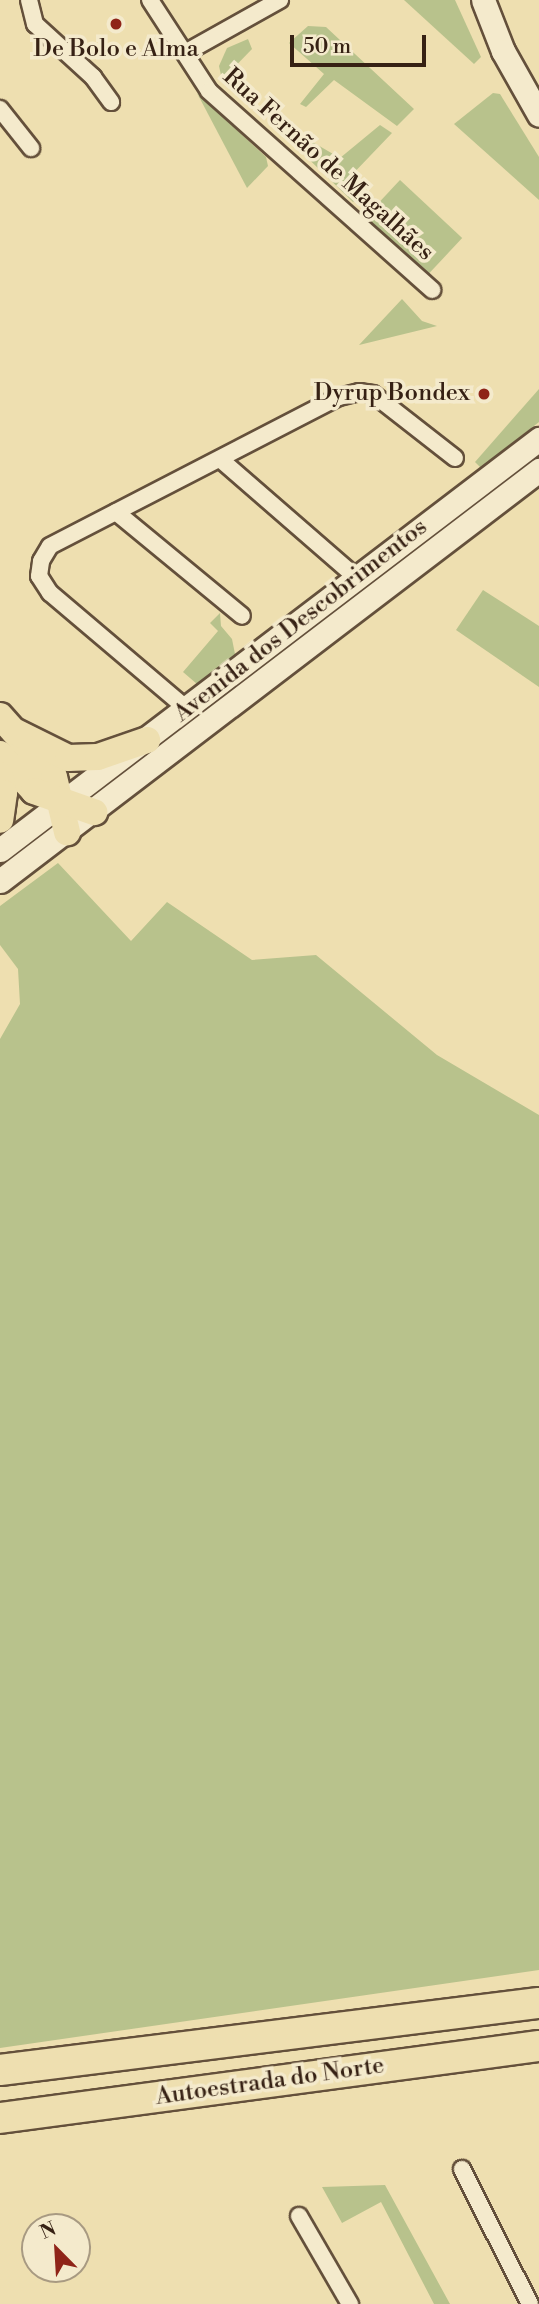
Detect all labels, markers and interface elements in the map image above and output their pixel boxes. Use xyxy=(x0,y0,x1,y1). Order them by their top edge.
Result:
marker: De Bolo e Alma xyxy=(108,16,124,32)
scale bar xyxy=(294,21,430,65)
text: 50 m xyxy=(303,34,351,60)
place label: De Bolo e Alma xyxy=(33,36,199,64)
street label: Rua Fernão de Magalhães xyxy=(217,63,439,267)
place label: Dyrup Bondex xyxy=(314,380,470,408)
marker: Dyrup Bondex xyxy=(476,386,492,402)
street label: Avenida dos Descobrimentos xyxy=(169,513,433,729)
street label: Autoestrada do Norte xyxy=(154,2052,386,2112)
north arrow xyxy=(21,2213,91,2283)
text: N xyxy=(37,2217,60,2245)

